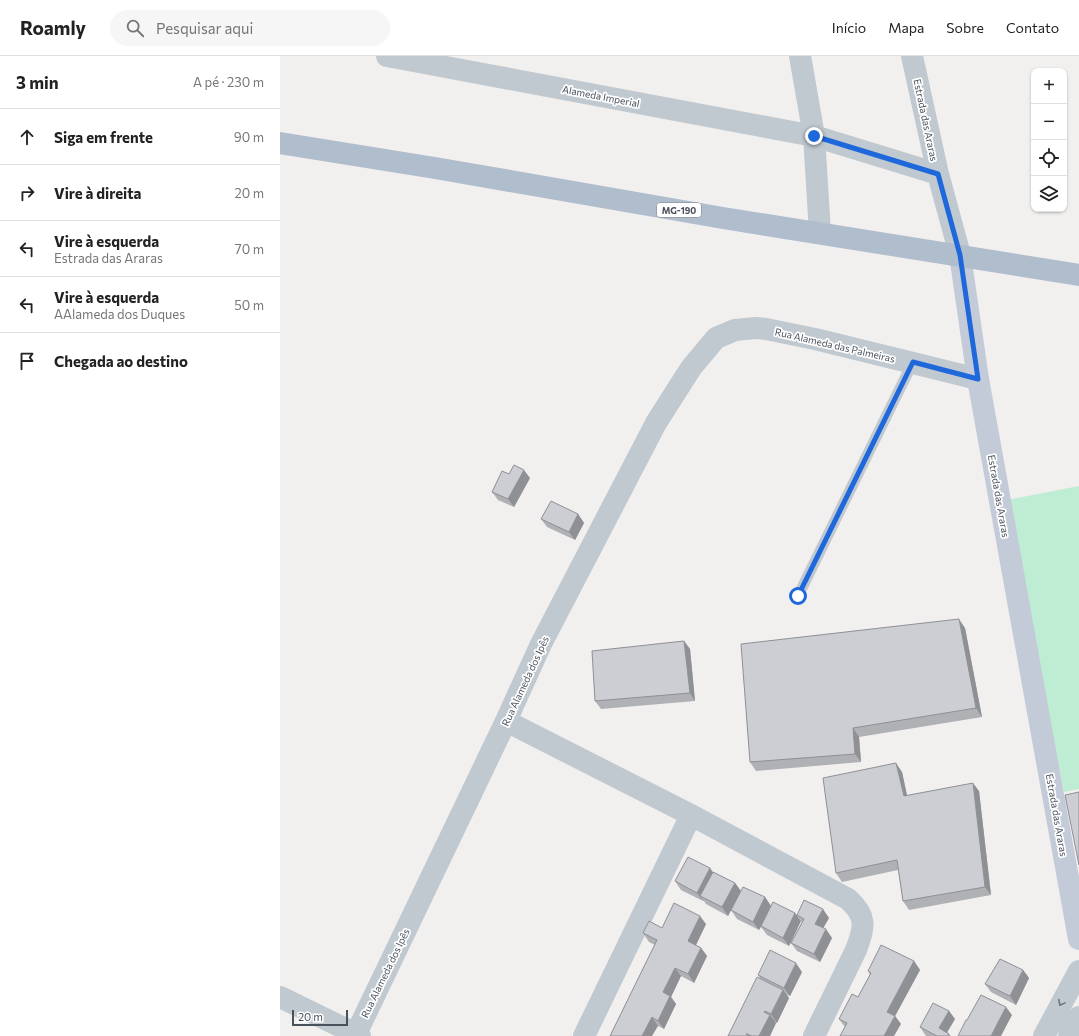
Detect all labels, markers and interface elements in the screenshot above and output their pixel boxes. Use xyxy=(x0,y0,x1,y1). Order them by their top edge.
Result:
search box xyxy=(110,10,390,46)
text: Roamly xyxy=(20,16,86,39)
icon: search xyxy=(124,17,146,39)
text: Pesquisar aqui xyxy=(156,19,253,37)
text: Início xyxy=(832,19,866,36)
text: Mapa xyxy=(888,19,924,36)
text: Sobre xyxy=(946,19,984,36)
text: Contato xyxy=(1006,19,1059,36)
map controls xyxy=(1031,68,1067,212)
button: + xyxy=(1031,68,1067,104)
text: 3 min xyxy=(16,72,59,93)
text: A pé · 230 m xyxy=(193,74,264,90)
street label: Estrada das Araras xyxy=(911,78,941,163)
street label: Alameda Imperial xyxy=(561,83,641,109)
button: − xyxy=(1031,104,1067,140)
icon: ahead xyxy=(16,126,38,148)
route end xyxy=(805,127,823,145)
text: Siga em frente xyxy=(54,128,153,146)
text: 90 m xyxy=(234,129,264,145)
button: locate xyxy=(1031,140,1067,176)
button: layers xyxy=(1031,176,1067,212)
icon: right xyxy=(16,182,38,204)
text: Vire à direita xyxy=(54,184,142,202)
text: 20 m xyxy=(235,185,264,201)
road number: MG-190 xyxy=(657,203,701,217)
text: Vire à esquerda xyxy=(54,232,159,250)
icon: left xyxy=(16,238,38,260)
text: 70 m xyxy=(235,241,264,257)
text: Estrada das Araras xyxy=(54,250,163,266)
text: Vire à esquerda xyxy=(54,288,159,306)
icon: left xyxy=(16,294,38,316)
text: 50 m xyxy=(234,297,264,313)
text: AAlameda dos Duques xyxy=(54,306,185,322)
street label: Rua Alameda das Palmeiras xyxy=(774,325,897,365)
icon: arrive xyxy=(16,350,38,372)
text: Chegada ao destino xyxy=(54,352,188,370)
street label: Estrada das Araras xyxy=(986,454,1012,539)
route start xyxy=(789,587,807,605)
street label: Rua Alameda dos Ipês xyxy=(499,634,551,728)
street label: Estrada das Araras xyxy=(1044,773,1070,858)
street label: Rua Alameda dos Ipês xyxy=(358,926,412,1020)
one-way arrow xyxy=(1059,999,1066,1007)
scale bar xyxy=(292,1008,348,1027)
text: 20 m xyxy=(298,1010,323,1023)

